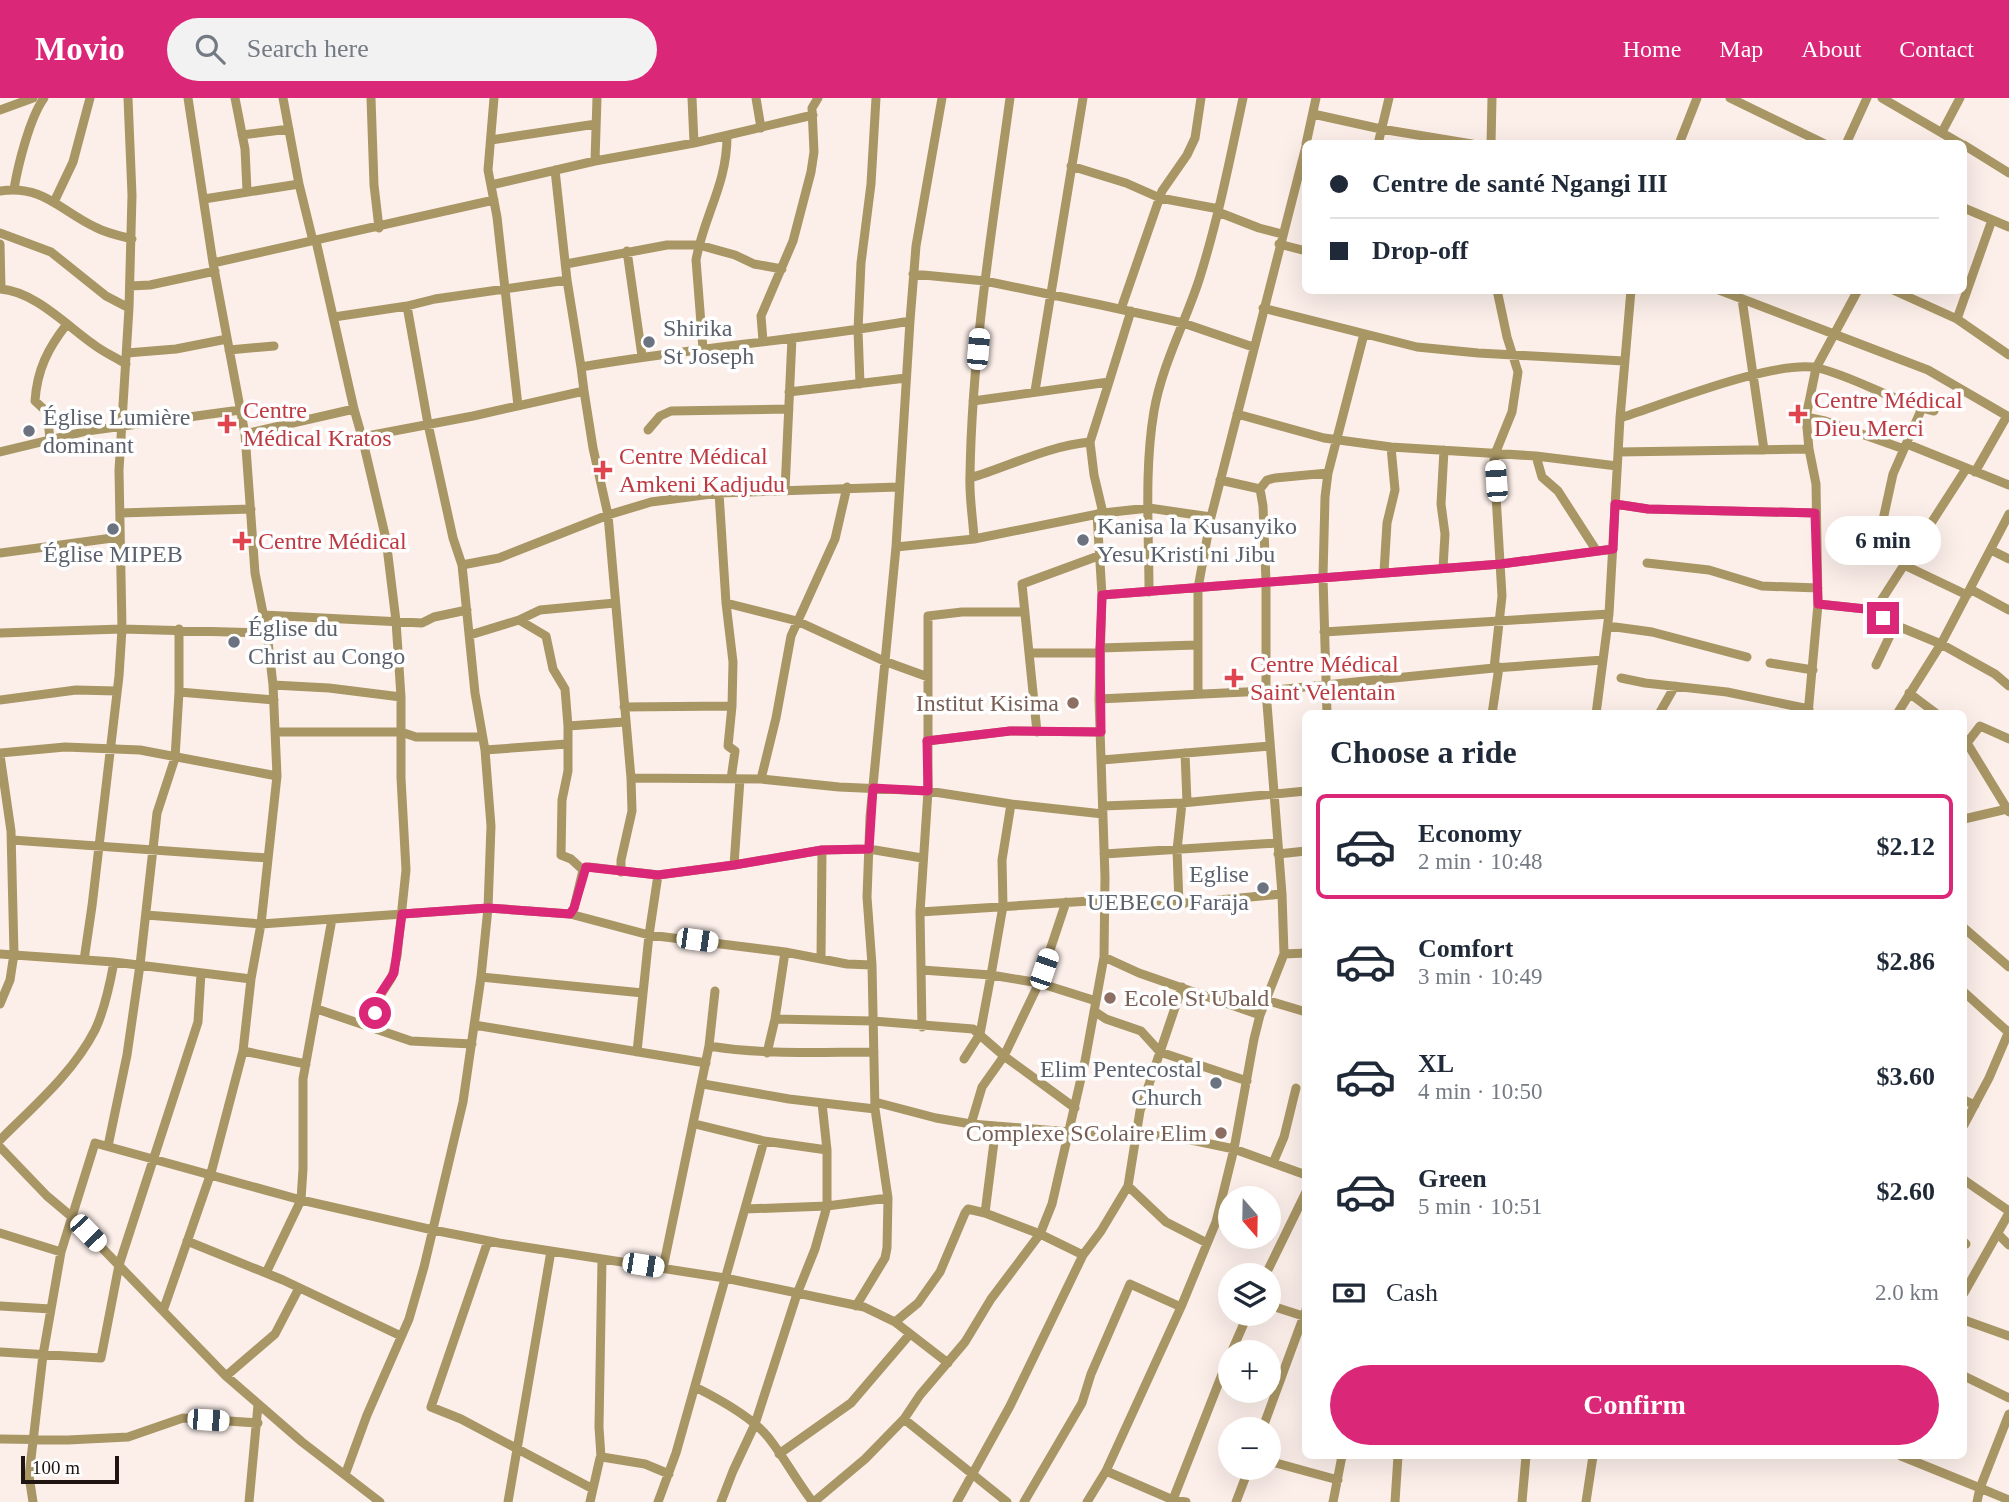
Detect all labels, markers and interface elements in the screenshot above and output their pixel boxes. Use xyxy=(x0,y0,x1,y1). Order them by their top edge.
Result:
search box xyxy=(167,18,657,81)
icon: search xyxy=(191,30,229,68)
text: Movio xyxy=(35,31,125,67)
text: Search here xyxy=(247,34,369,63)
text: Home xyxy=(1623,36,1681,62)
text: Map xyxy=(1719,36,1763,62)
text: About xyxy=(1801,36,1861,62)
text: Contact xyxy=(1899,36,1974,62)
text: Centre de santé Ngangi III xyxy=(1372,169,1668,198)
text: Drop-off xyxy=(1372,236,1468,265)
place label: Shirika St Joseph xyxy=(663,315,754,369)
car xyxy=(966,327,991,371)
marker: Shirika St Joseph xyxy=(641,334,657,350)
place label: Centre Médical Dieu Merci xyxy=(1814,387,1963,441)
place label: Centre Médical Kratos xyxy=(243,397,392,451)
place label: Église Lumière dominant xyxy=(43,404,190,458)
marker: Centre Médical Dieu Merci xyxy=(1788,404,1808,424)
marker: Centre Médical Kratos xyxy=(217,414,237,434)
marker: Église Lumière dominant xyxy=(21,423,37,439)
place label: Centre Médical Amkeni Kadjudu xyxy=(619,443,785,497)
car xyxy=(1485,459,1508,503)
marker: Centre Médical Amkeni Kadjudu xyxy=(593,460,613,480)
place label: Kanisa la Kusanyiko Yesu Kristi ni Jibu xyxy=(1097,513,1297,567)
callout: 6 min xyxy=(1825,517,1941,566)
marker: Église MIPEB xyxy=(105,521,121,537)
place label: Centre Médical xyxy=(258,528,407,554)
text: 6 min xyxy=(1855,528,1911,553)
marker: Centre Médical xyxy=(232,531,252,551)
marker: Kanisa la Kusanyiko Yesu Kristi ni Jibu xyxy=(1075,532,1091,548)
place label: Église MIPEB xyxy=(43,541,183,567)
route end xyxy=(1867,602,1899,634)
place label: Église du Christ au Congo xyxy=(248,615,405,669)
marker: Église du Christ au Congo xyxy=(226,634,242,650)
place label: Centre Médical Saint Velentain xyxy=(1250,651,1399,705)
marker: Centre Médical Saint Velentain xyxy=(1224,668,1244,688)
place label: Institut Kisima xyxy=(916,690,1059,716)
marker: Institut Kisima xyxy=(1065,695,1081,711)
text: Choose a ride xyxy=(1330,734,1517,770)
icon: car xyxy=(1334,815,1397,878)
text: Economy xyxy=(1418,819,1522,848)
text: $2.12 xyxy=(1877,832,1935,861)
text: 2 min · 10:48 xyxy=(1418,849,1543,874)
place label: Eglise UEBECO Faraja xyxy=(1087,861,1249,915)
marker: Eglise UEBECO Faraja xyxy=(1255,880,1271,896)
car xyxy=(675,927,720,953)
icon: car xyxy=(1334,930,1397,993)
text: Comfort xyxy=(1418,934,1513,963)
car xyxy=(1028,946,1061,992)
text: $2.86 xyxy=(1877,947,1935,976)
text: 3 min · 10:49 xyxy=(1418,964,1543,989)
place label: Ecole St Ubald xyxy=(1124,985,1269,1011)
marker: Ecole St Ubald xyxy=(1102,990,1118,1006)
route start xyxy=(359,997,391,1029)
icon: car xyxy=(1334,1045,1397,1108)
text: XL xyxy=(1418,1049,1454,1078)
place label: Elim Pentecostal Church xyxy=(1040,1056,1202,1110)
text: $3.60 xyxy=(1877,1062,1935,1091)
marker: Elim Pentecostal Church xyxy=(1208,1075,1224,1091)
text: 4 min · 10:50 xyxy=(1418,1079,1543,1104)
place label: Complexe SColaire Elim xyxy=(966,1120,1207,1146)
marker: Complexe SColaire Elim xyxy=(1213,1125,1229,1141)
icon: car xyxy=(1334,1160,1397,1223)
text: Green xyxy=(1418,1164,1487,1193)
text: $2.60 xyxy=(1877,1177,1935,1206)
north arrow xyxy=(1218,1186,1281,1250)
map controls xyxy=(1218,1186,1281,1480)
text: 5 min · 10:51 xyxy=(1418,1194,1543,1219)
car xyxy=(66,1211,111,1255)
car xyxy=(621,1251,666,1279)
button: layers xyxy=(1218,1263,1281,1326)
icon: cash xyxy=(1330,1274,1368,1312)
text: Cash xyxy=(1386,1278,1438,1307)
text: 2.0 km xyxy=(1875,1280,1939,1305)
button: + xyxy=(1218,1340,1281,1403)
button: Confirm xyxy=(1330,1365,1939,1445)
car xyxy=(187,1408,230,1432)
button: − xyxy=(1218,1417,1281,1480)
scale bar xyxy=(21,1453,119,1485)
text: 100 m xyxy=(32,1457,80,1478)

